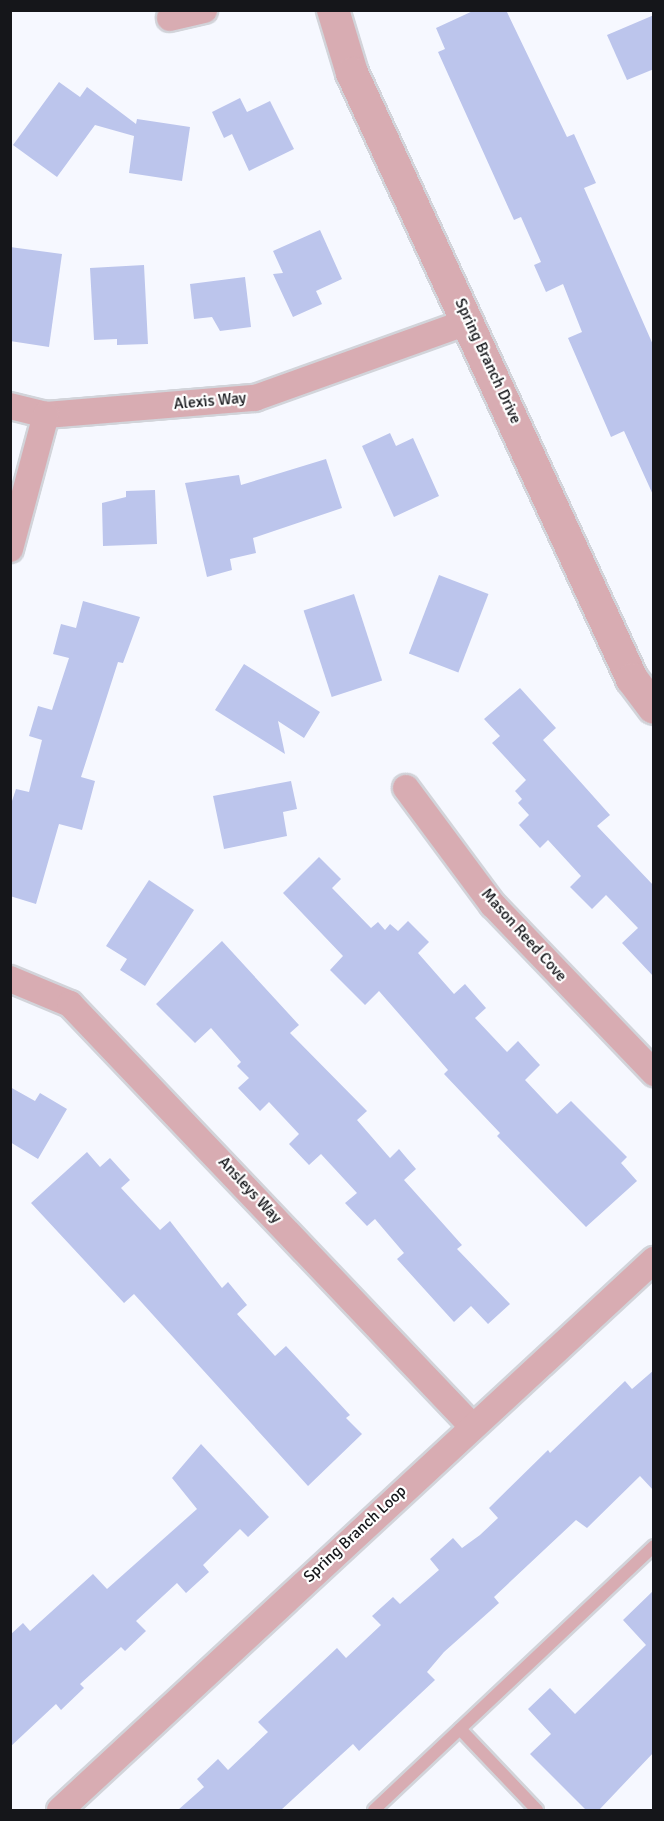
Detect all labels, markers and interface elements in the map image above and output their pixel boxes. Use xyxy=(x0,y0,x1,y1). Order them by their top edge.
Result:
street label: Spring Branch Drive xyxy=(451,295,525,427)
street label: Alexis Way xyxy=(173,388,247,414)
street label: Mason Reed Cove xyxy=(477,884,571,986)
street label: Ansleys Way xyxy=(214,1153,286,1227)
street label: Spring Branch Loop xyxy=(300,1481,410,1587)

